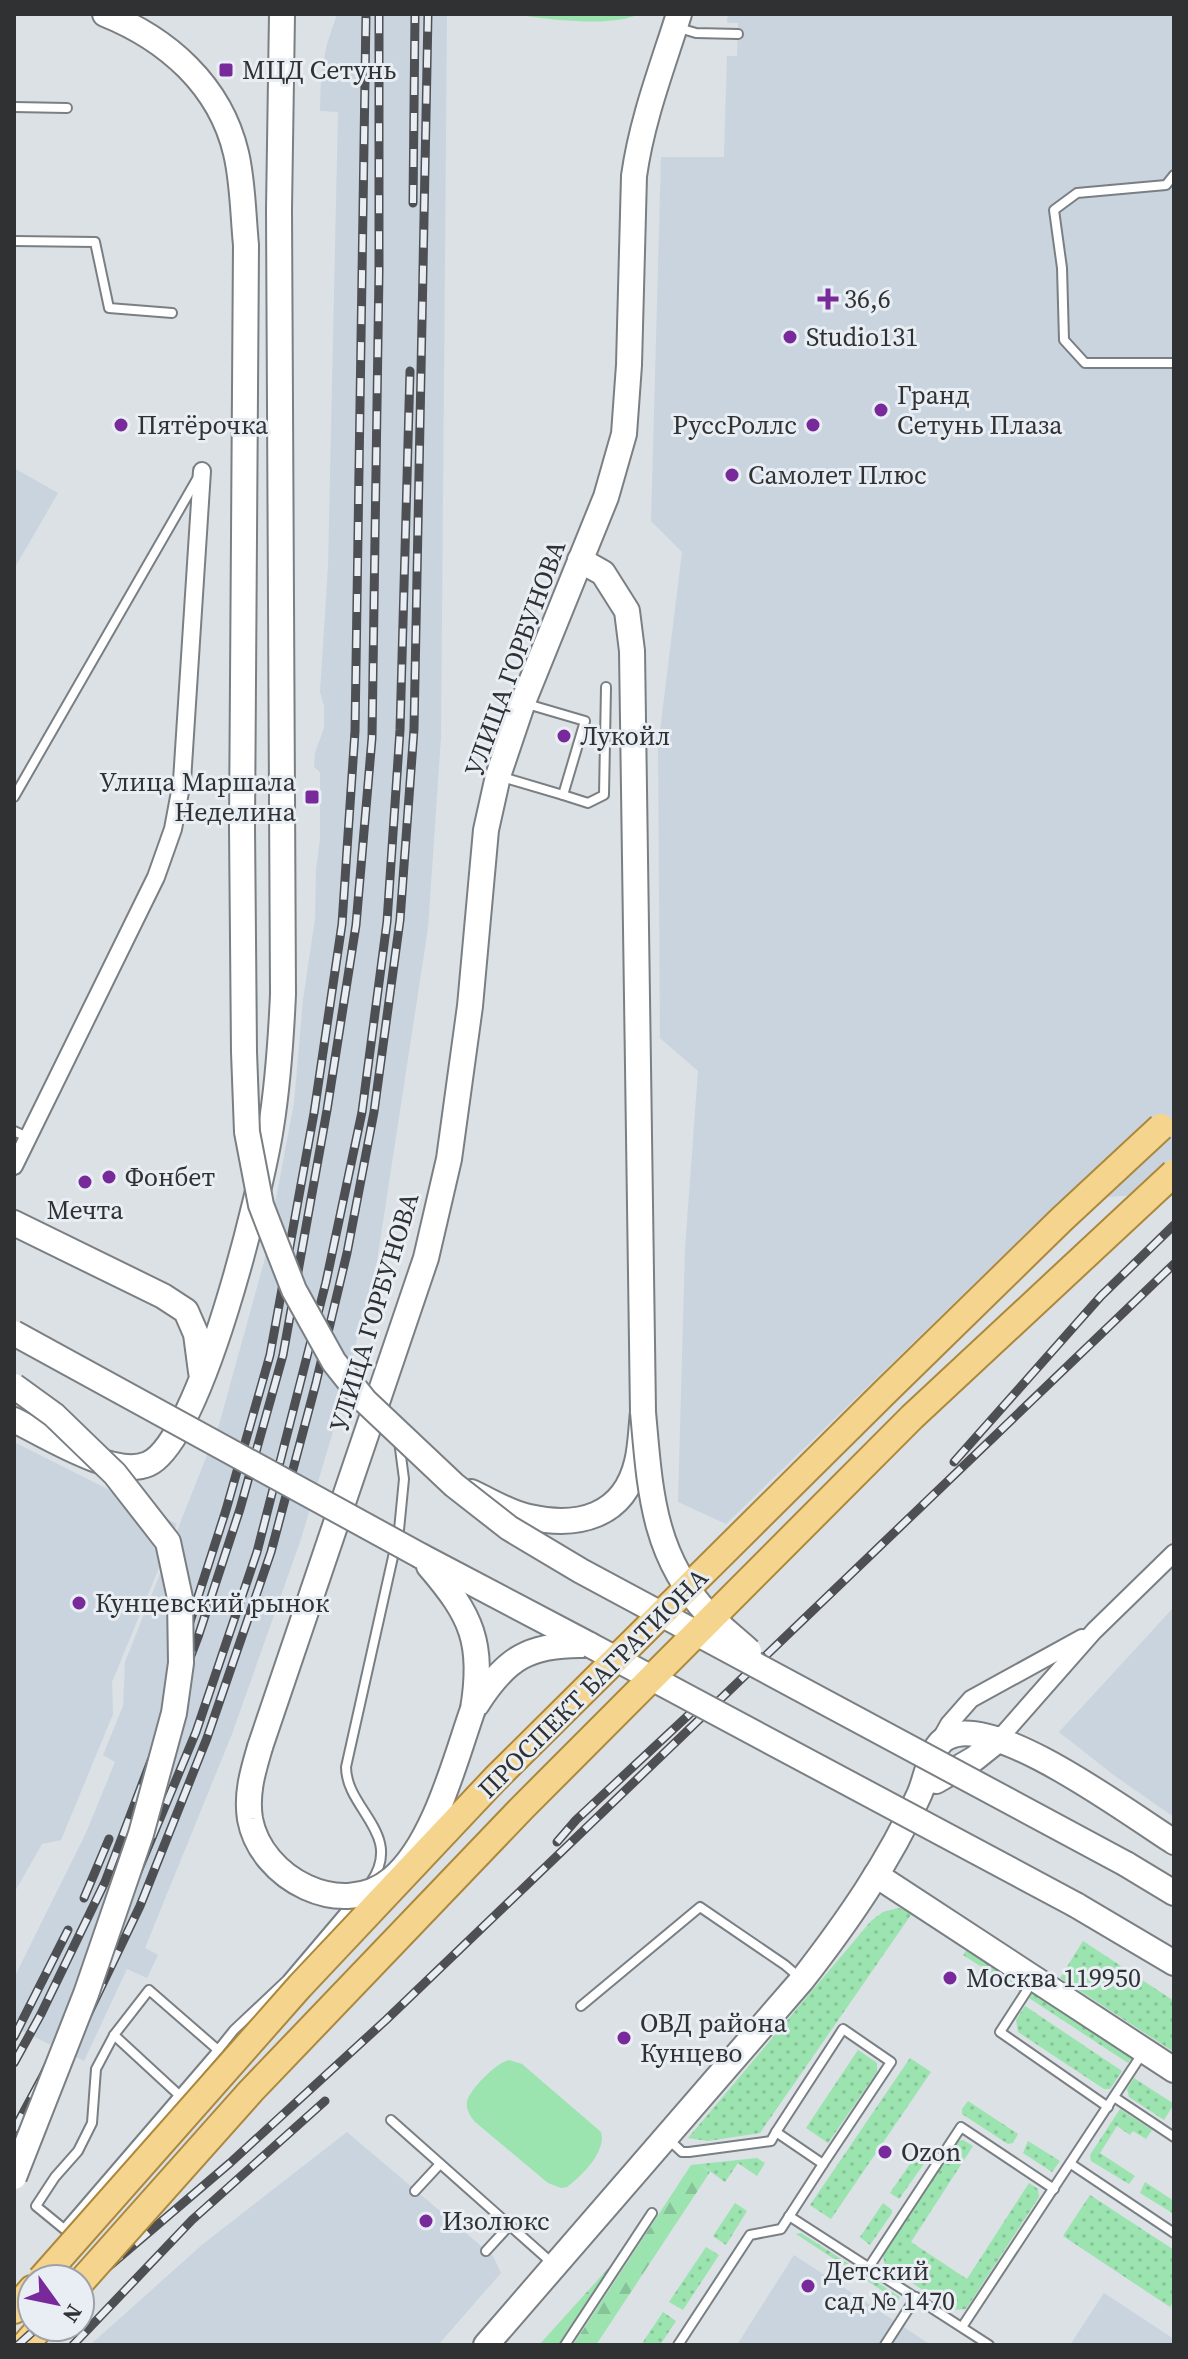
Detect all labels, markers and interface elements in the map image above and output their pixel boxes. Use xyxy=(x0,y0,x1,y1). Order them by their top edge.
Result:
place label: МЦД Сетунь xyxy=(242,52,396,88)
marker: МЦД Сетунь xyxy=(217,61,235,79)
place label: 36,6 xyxy=(844,281,891,317)
marker: 36,6 xyxy=(819,290,837,308)
place label: Studio131 xyxy=(806,319,918,355)
marker: Studio131 xyxy=(781,328,799,346)
place label: Гранд Сетунь Плаза xyxy=(897,377,1063,443)
marker: Гранд Сетунь Плаза xyxy=(872,401,890,419)
place label: Пятёрочка xyxy=(137,407,269,443)
place label: РуссРоллс xyxy=(673,407,797,443)
marker: Пятёрочка xyxy=(112,416,130,434)
marker: РуссРоллс xyxy=(804,416,822,434)
place label: Самолет Плюс xyxy=(748,457,927,493)
marker: Самолет Плюс xyxy=(723,466,741,484)
street label: УЛИЦА ГОРБУНОВА xyxy=(456,535,574,781)
place label: Лукойл xyxy=(580,718,670,754)
marker: Лукойл xyxy=(555,727,573,745)
place label: Улица Маршала Неделина xyxy=(99,764,297,830)
marker: Улица Маршала Неделина xyxy=(303,788,321,806)
place label: Фонбет xyxy=(125,1159,216,1195)
marker: Фонбет xyxy=(100,1168,118,1186)
marker: Мечта xyxy=(76,1173,94,1191)
street label: УЛИЦА ГОРБУНОВА xyxy=(321,1188,427,1436)
place label: Мечта xyxy=(46,1192,124,1228)
street label: ПРОСПЕКТ БАГРАТИОНА xyxy=(470,1560,716,1806)
place label: Кунцевский рынок xyxy=(95,1585,330,1621)
marker: Кунцевский рынок xyxy=(70,1594,88,1612)
place label: Москва 119950 xyxy=(966,1960,1141,1996)
marker: Москва 119950 xyxy=(941,1969,959,1987)
place label: ОВД района Кунцево xyxy=(640,2005,788,2071)
marker: ОВД района Кунцево xyxy=(615,2029,633,2047)
place label: Ozon xyxy=(901,2134,961,2170)
marker: Ozon xyxy=(876,2143,894,2161)
place label: Изолюкс xyxy=(442,2203,550,2239)
marker: Изолюкс xyxy=(417,2212,435,2230)
place label: Детский сад № 1470 xyxy=(824,2253,955,2319)
north arrow xyxy=(16,2263,96,2343)
marker: Детский сад № 1470 xyxy=(799,2277,817,2295)
text: N xyxy=(56,2299,90,2329)

